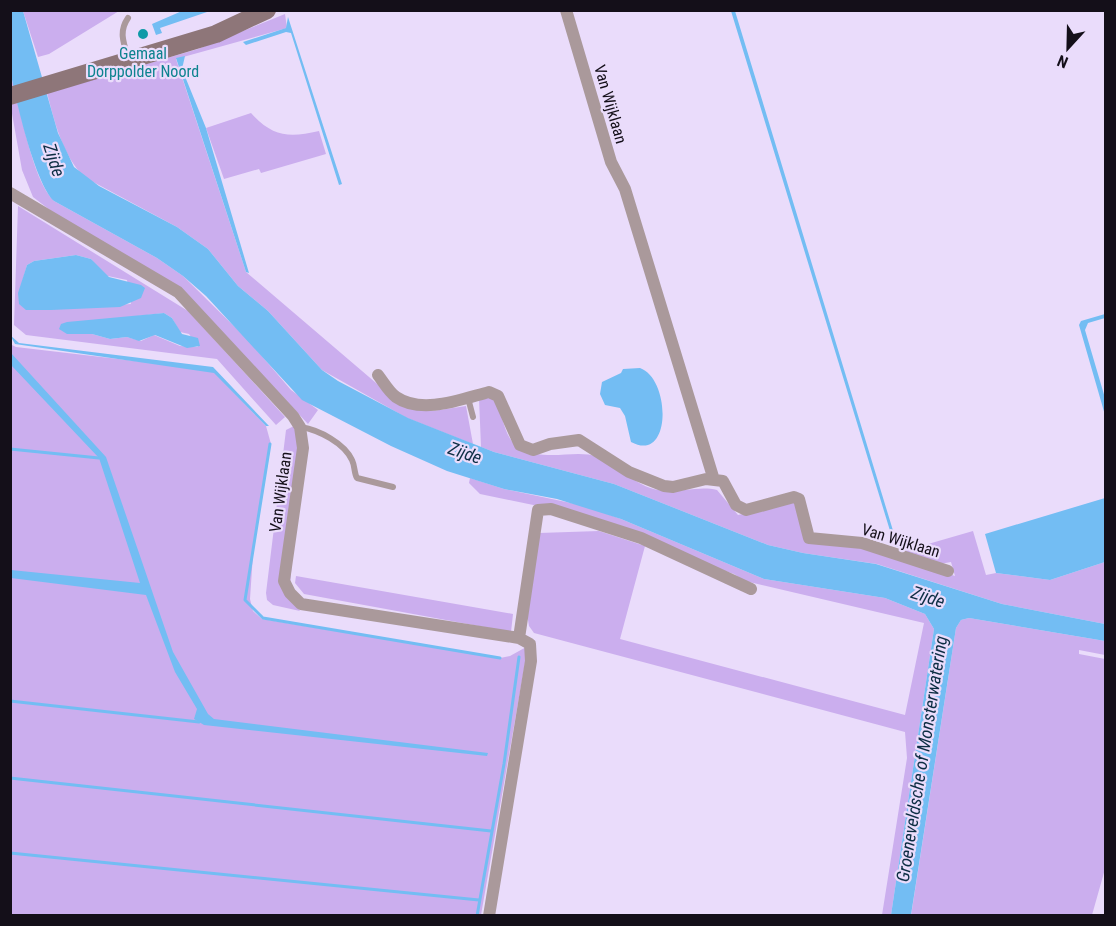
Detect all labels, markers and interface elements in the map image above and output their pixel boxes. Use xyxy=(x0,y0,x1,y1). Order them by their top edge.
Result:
north arrow xyxy=(1038,18,1098,78)
marker: Gemaal Dorppolder Noord xyxy=(136,27,150,41)
place label: Gemaal Dorppolder Noord xyxy=(87,44,199,81)
text: N xyxy=(1054,51,1071,72)
street label: Van Wijklaan xyxy=(590,63,631,146)
water label: Zijde xyxy=(39,140,70,179)
water label: Zijde xyxy=(445,437,485,468)
street label: Van Wijklaan xyxy=(265,451,296,534)
street label: Van Wijklaan xyxy=(859,520,942,561)
water label: Zijde xyxy=(908,581,948,612)
water label: Groeneveldsche of Monsterwatering xyxy=(892,634,951,883)

